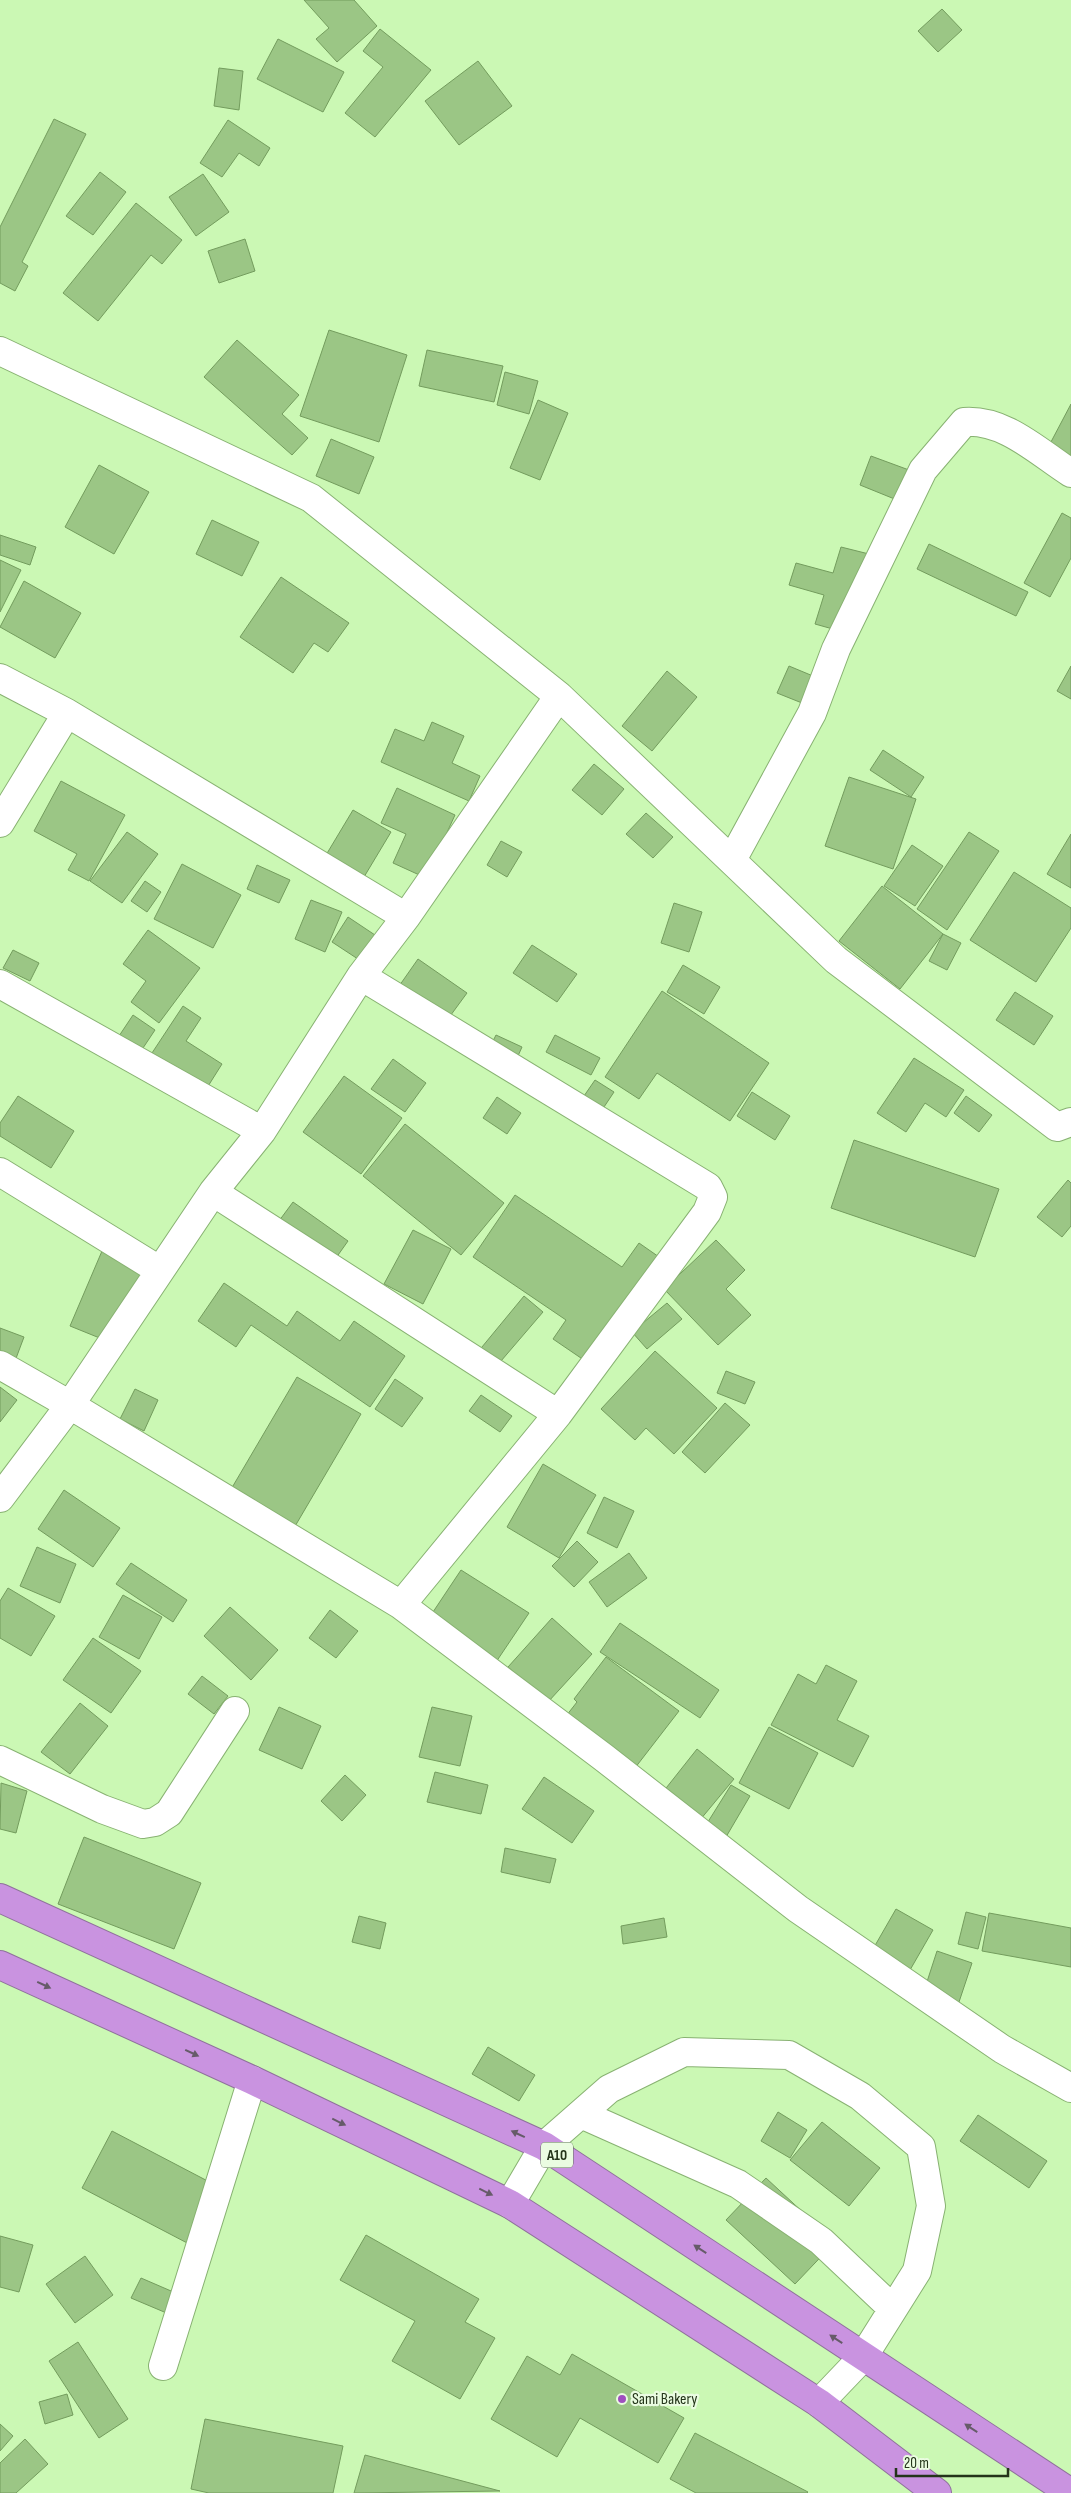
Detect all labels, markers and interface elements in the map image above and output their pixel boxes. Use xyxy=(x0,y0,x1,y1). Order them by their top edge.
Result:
one-way arrow xyxy=(37,1982,51,1990)
one-way arrow xyxy=(185,2049,199,2057)
one-way arrow xyxy=(332,2118,346,2126)
one-way arrow xyxy=(511,2130,525,2138)
road number: A10 xyxy=(541,2142,573,2168)
one-way arrow xyxy=(479,2189,493,2197)
one-way arrow xyxy=(693,2244,707,2254)
one-way arrow xyxy=(829,2334,842,2343)
place label: Sami Bakery xyxy=(632,2390,697,2409)
marker: Sami Bakery xyxy=(616,2393,628,2405)
one-way arrow xyxy=(965,2423,978,2433)
scale bar xyxy=(896,2446,1008,2478)
text: 20 m xyxy=(904,2454,929,2473)

